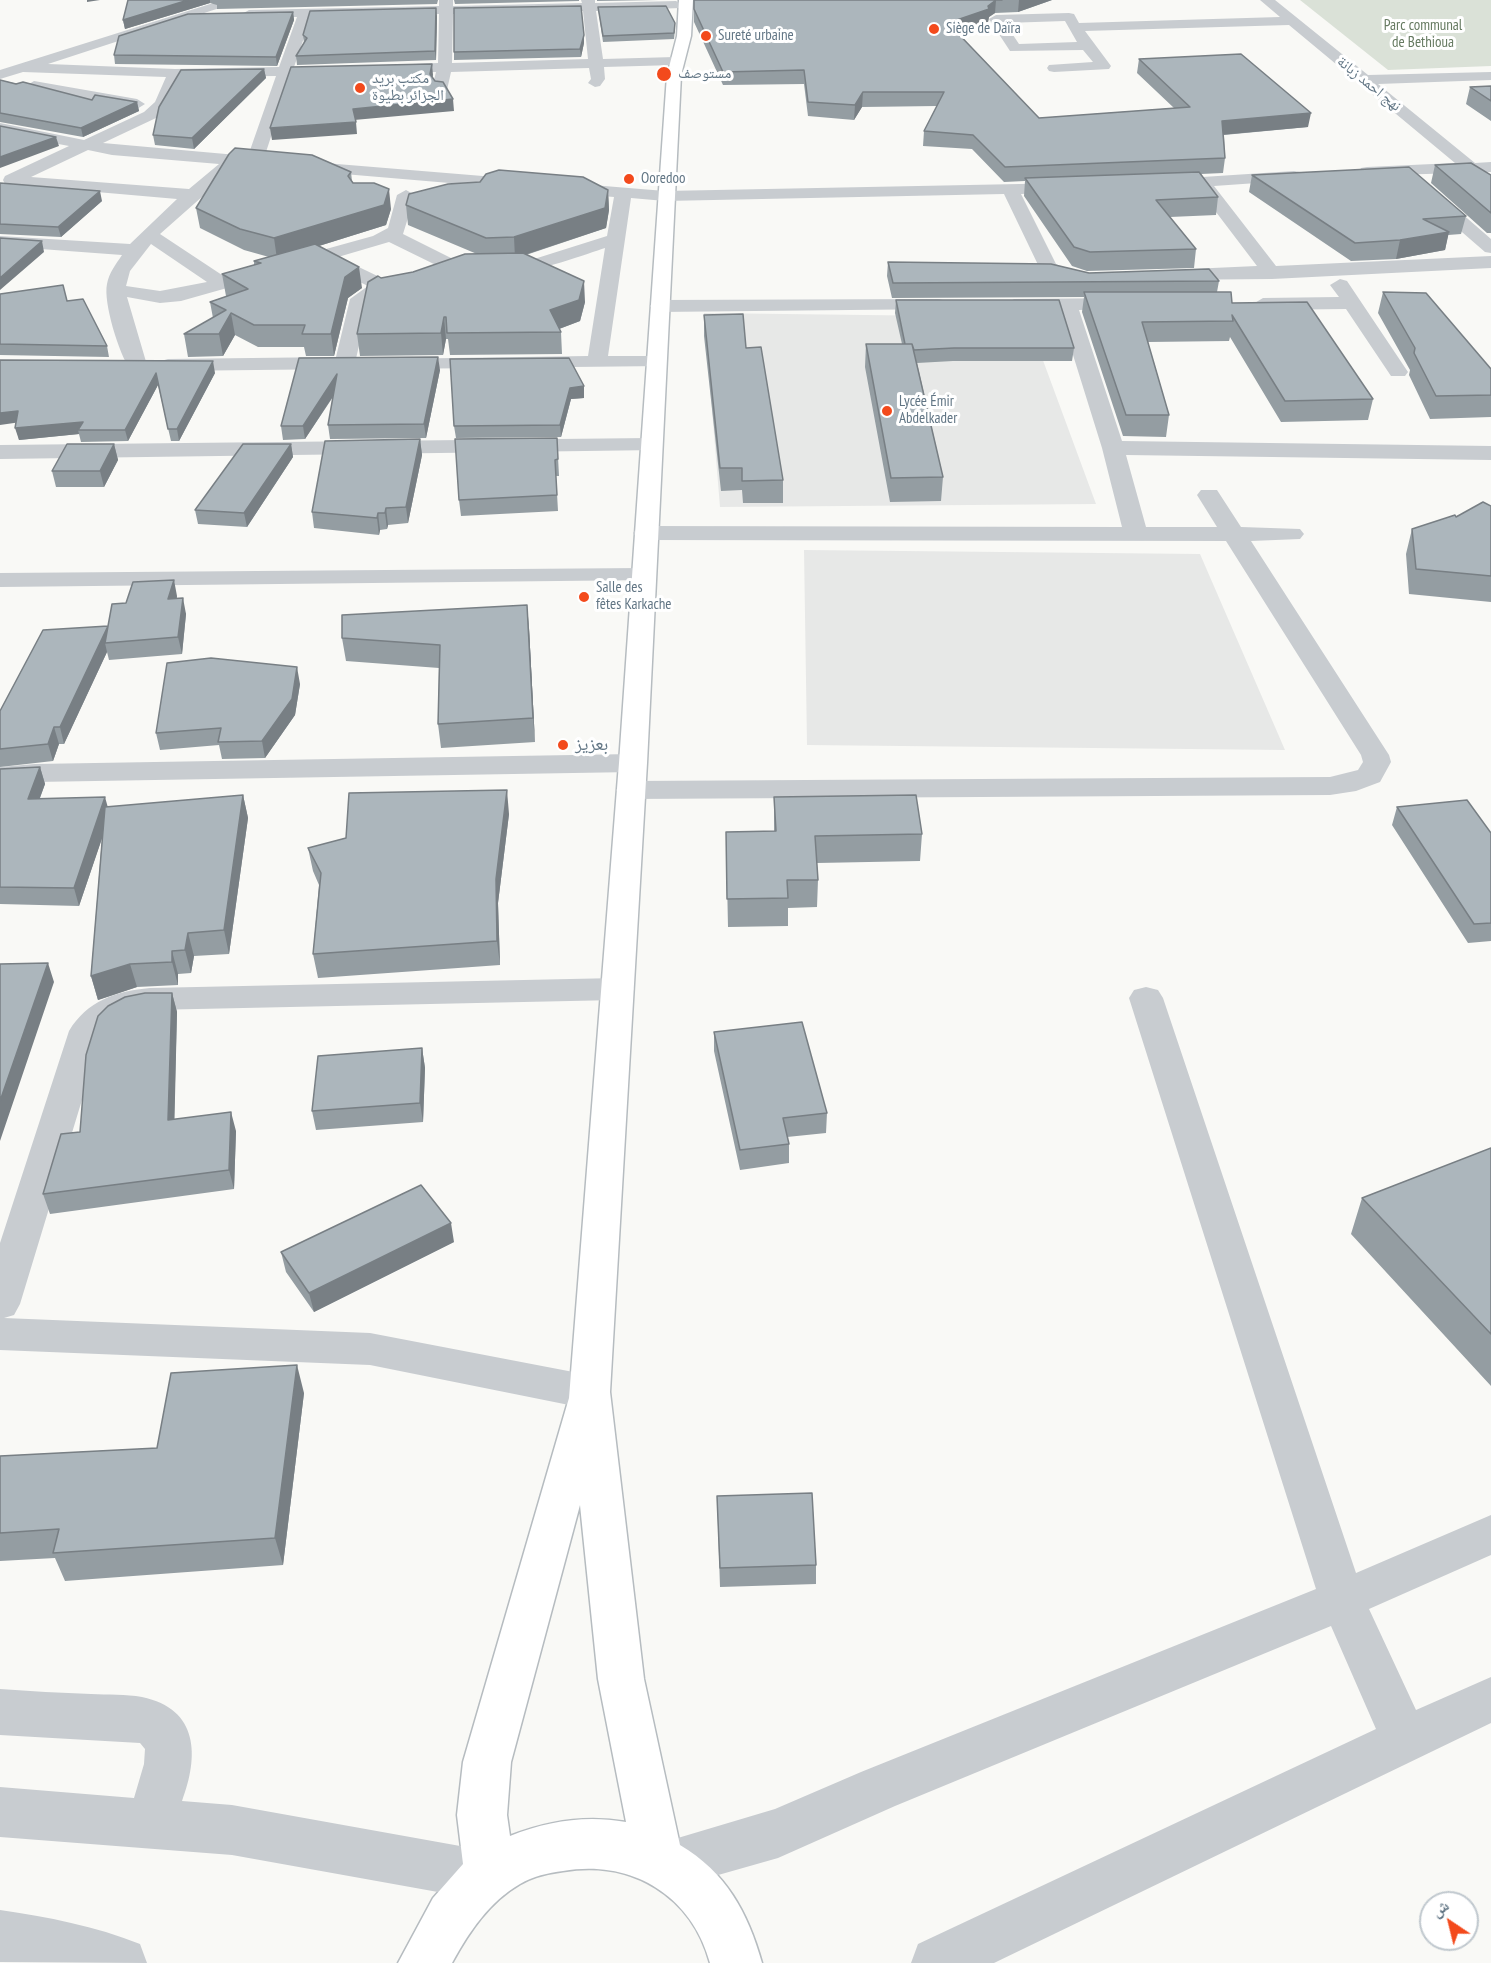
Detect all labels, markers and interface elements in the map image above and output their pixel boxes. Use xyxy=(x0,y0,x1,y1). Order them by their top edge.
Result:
park label: Parc communal de Bethioua xyxy=(1384,17,1462,52)
place label: Siège de Daïra xyxy=(946,20,1021,38)
marker: Siège de Daïra xyxy=(927,22,941,36)
place label: Sureté urbaine xyxy=(718,27,794,45)
marker: Sureté urbaine xyxy=(699,29,713,43)
street label: نهج احمد زبانة xyxy=(1333,53,1405,115)
marker: مستوصف xyxy=(655,65,673,83)
place label: مستوصف xyxy=(678,65,731,83)
place label: مكتب بريد الجزائر بطيوة xyxy=(372,70,444,105)
marker: مكتب بريد الجزائر بطيوة xyxy=(353,81,367,95)
place label: Ooredoo xyxy=(641,170,685,188)
marker: Ooredoo xyxy=(622,172,636,186)
place label: Lycée Émir Abdelkader xyxy=(899,393,957,428)
marker: Lycée Émir Abdelkader xyxy=(880,404,894,418)
place label: Salle des fêtes Karkache xyxy=(596,579,672,614)
marker: Salle des fêtes Karkache xyxy=(577,590,591,604)
place label: بعزيز xyxy=(575,734,608,756)
marker: بعزيز xyxy=(556,738,570,752)
north arrow xyxy=(1419,1891,1479,1951)
text: ش xyxy=(1427,1895,1453,1921)

